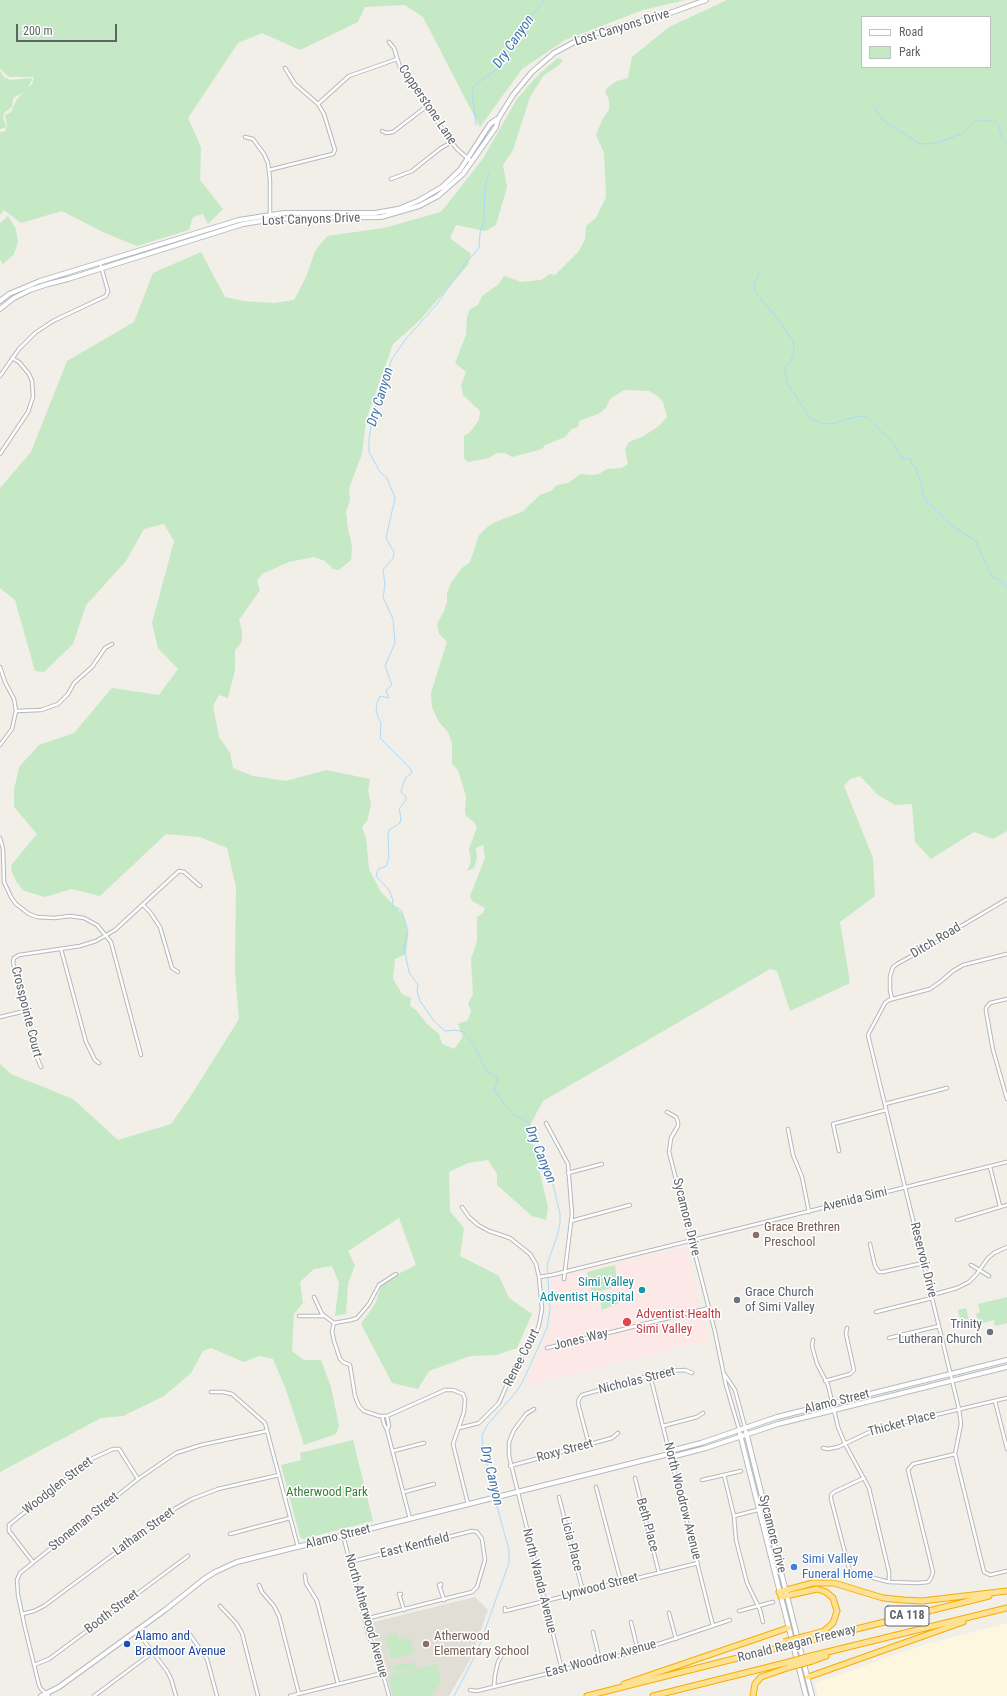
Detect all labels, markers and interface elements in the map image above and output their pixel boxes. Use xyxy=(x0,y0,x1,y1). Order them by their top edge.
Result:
street label: Lost Canyons Drive xyxy=(573,6,671,50)
water label: Dry Canyon xyxy=(490,12,538,72)
scale bar xyxy=(18,16,119,42)
legend xyxy=(861,16,991,68)
text: 200 m xyxy=(23,24,53,38)
text: Road xyxy=(899,25,923,39)
text: Park xyxy=(899,45,920,59)
street label: Copperstone Lane xyxy=(394,62,460,148)
street label: Lost Canyons Drive xyxy=(262,210,360,230)
water label: Dry Canyon xyxy=(364,366,398,428)
street label: Ditch Road xyxy=(908,920,964,962)
street label: Crosspointe Court xyxy=(7,965,45,1059)
water label: Dry Canyon xyxy=(521,1124,559,1186)
street label: Sycamore Drive xyxy=(669,1177,703,1257)
street label: Avenida Simi xyxy=(821,1184,889,1216)
place label: Grace Brethren Preschool xyxy=(764,1220,840,1251)
street label: Reservoir Drive xyxy=(906,1221,940,1299)
marker: Grace Brethren Preschool xyxy=(751,1230,761,1240)
place label: Simi Valley Adventist Hospital xyxy=(540,1275,634,1306)
marker: Simi Valley Adventist Hospital xyxy=(637,1285,647,1295)
place label: Grace Church of Simi Valley xyxy=(745,1285,815,1316)
marker: Grace Church of Simi Valley xyxy=(732,1295,742,1305)
place label: Adventist Health Simi Valley xyxy=(636,1307,721,1338)
marker: Adventist Health Simi Valley xyxy=(621,1316,633,1328)
place label: Trinity Lutheran Church xyxy=(898,1317,982,1348)
street label: Renee Court xyxy=(501,1326,543,1390)
street label: Jones Way xyxy=(552,1326,610,1354)
marker: Trinity Lutheran Church xyxy=(985,1327,995,1337)
street label: Nicholas Street xyxy=(597,1364,677,1398)
street label: Alamo Street xyxy=(803,1386,871,1418)
street label: Thicket Place xyxy=(867,1408,937,1440)
street label: Roxy Street xyxy=(535,1436,595,1466)
street label: North Woodrow Avenue xyxy=(660,1441,704,1561)
water label: Dry Canyon xyxy=(476,1445,506,1507)
street label: Woodglen Street xyxy=(20,1454,96,1518)
park label: Atherwood Park xyxy=(286,1485,368,1501)
street label: Stoneman Street xyxy=(46,1489,122,1555)
street label: Sycamore Drive xyxy=(755,1494,789,1574)
street label: Beth Place xyxy=(632,1497,662,1553)
street label: Latham Street xyxy=(110,1505,178,1559)
street label: Licia Place xyxy=(557,1515,585,1573)
street label: Alamo Street xyxy=(304,1521,372,1553)
street label: North Wanda Avenue xyxy=(518,1527,560,1635)
street label: East Kentfield xyxy=(379,1530,451,1562)
street label: North Atherwood Avenue xyxy=(341,1552,391,1680)
place label: Simi Valley Funeral Home xyxy=(802,1552,873,1583)
marker: Simi Valley Funeral Home xyxy=(789,1562,799,1572)
street label: Lynwood Street xyxy=(560,1570,640,1604)
street label: Booth Street xyxy=(82,1587,142,1637)
road number: CA 118 xyxy=(885,1606,929,1626)
street label: Ronald Reagan Freeway xyxy=(736,1622,858,1666)
place label: Alamo and Bradmoor Avenue xyxy=(135,1629,226,1660)
place label: Atherwood Elementary School xyxy=(434,1629,529,1660)
street label: East Woodrow Avenue xyxy=(544,1637,658,1681)
marker: Alamo and Bradmoor Avenue xyxy=(122,1639,132,1649)
marker: Atherwood Elementary School xyxy=(421,1639,431,1649)

